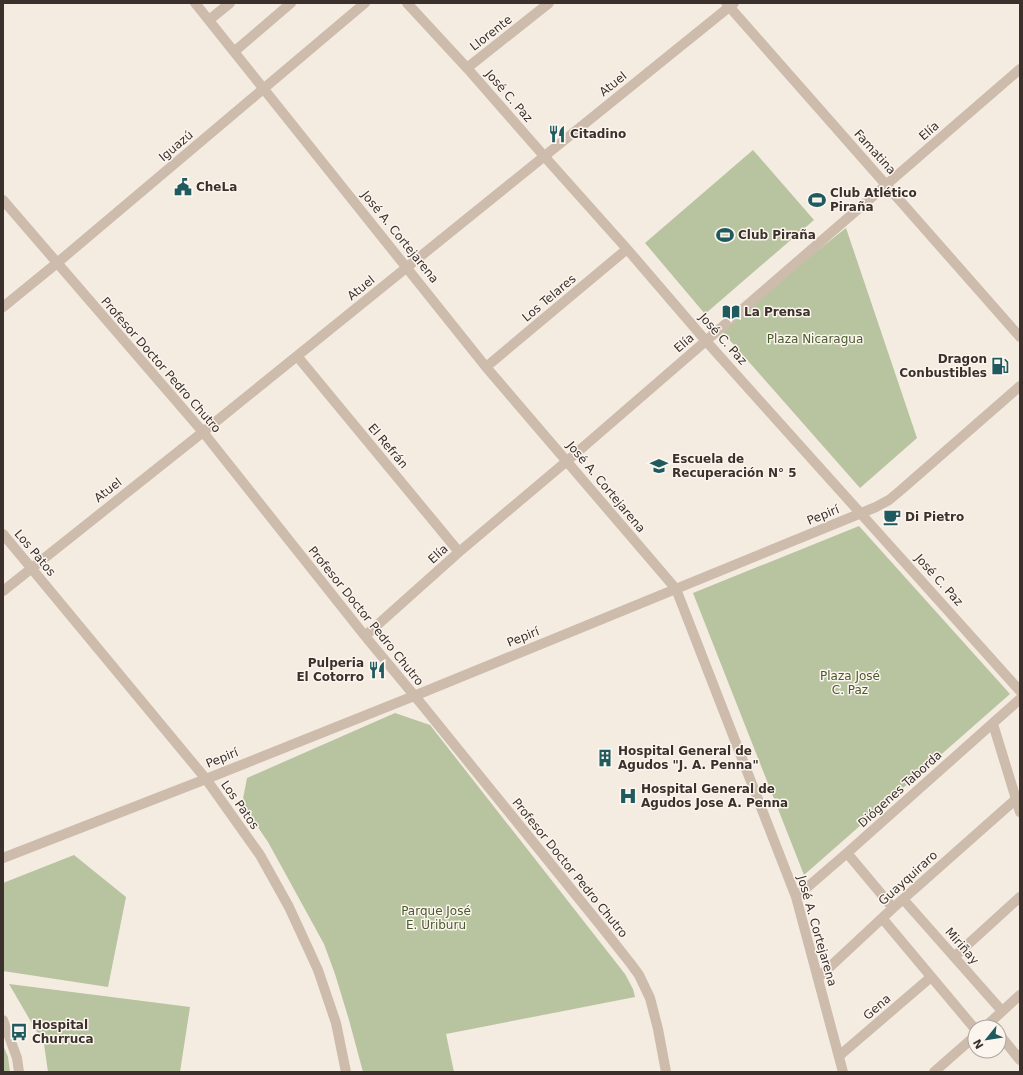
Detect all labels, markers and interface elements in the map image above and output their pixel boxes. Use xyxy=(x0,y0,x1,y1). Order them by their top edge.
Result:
street label: Llorente xyxy=(467,12,515,54)
street label: José C. Paz xyxy=(482,66,536,125)
street label: Atuel xyxy=(597,69,629,99)
street label: Elía xyxy=(916,119,942,143)
restaurant icon: Citadino xyxy=(547,124,567,144)
place label: Citadino xyxy=(570,127,626,141)
street label: Famatina xyxy=(851,127,899,177)
street label: Iguazú xyxy=(156,128,196,164)
public building icon: CheLa xyxy=(173,177,193,197)
place label: CheLa xyxy=(196,180,237,194)
place label: Club Atlético Piraña xyxy=(830,186,917,214)
street label: José A. Cortejarena xyxy=(358,187,441,286)
sports icon: Club Atlético Piraña xyxy=(807,190,827,210)
sports icon: Club Piraña xyxy=(715,225,735,245)
place label: Club Piraña xyxy=(738,228,816,242)
street label: Los Telares xyxy=(519,272,579,324)
street label: Atuel xyxy=(345,273,377,303)
street label: Profesor Doctor Pedro Chutro xyxy=(98,294,224,436)
library icon: La Prensa xyxy=(721,302,741,322)
place label: La Prensa xyxy=(744,305,811,319)
street label: José C. Paz xyxy=(695,310,750,368)
street label: Elía xyxy=(671,331,697,355)
park label: Plaza Nicaragua xyxy=(767,332,863,346)
place label: Dragon Conbustibles xyxy=(899,352,987,380)
fuel station icon: Dragon Conbustibles xyxy=(990,356,1010,376)
street label: El Refrán xyxy=(365,421,411,471)
street label: José A. Cortejarena xyxy=(563,438,648,535)
place label: Escuela de Recuperación N° 5 xyxy=(672,452,797,480)
school or university icon: Escuela de Recuperación N° 5 xyxy=(649,456,669,476)
street label: Atuel xyxy=(91,475,125,505)
street label: Pepirí xyxy=(805,502,842,528)
cafe icon: Di Pietro xyxy=(882,507,902,527)
place label: Di Pietro xyxy=(905,510,964,524)
street label: Los Patos xyxy=(12,527,58,579)
street label: Elía xyxy=(425,542,451,566)
street label: Profesor Doctor Pedro Chutro xyxy=(306,544,426,688)
street label: José C. Paz xyxy=(911,551,966,609)
street label: Pepirí xyxy=(505,624,542,650)
place label: Pulperia El Cotorro xyxy=(296,656,364,684)
restaurant icon: Pulperia El Cotorro xyxy=(367,660,387,680)
park label: Plaza José C. Paz xyxy=(820,669,880,697)
place label: Hospital General de Agudos "J. A. Penna" xyxy=(618,744,759,772)
street label: Pepirí xyxy=(204,745,241,771)
building icon: Hospital General de Agudos "J. A. Penna" xyxy=(595,748,615,768)
street label: Diógenes Taborda xyxy=(855,748,945,830)
street label: Los Patos xyxy=(218,778,262,832)
place label: Hospital General de Agudos Jose A. Penna xyxy=(641,782,788,810)
hospital icon: Hospital General de Agudos Jose A. Penna xyxy=(618,786,638,806)
street label: Profesor Doctor Pedro Chutro xyxy=(510,796,630,940)
street label: Guayquiraro xyxy=(876,848,940,908)
street label: José A. Cortejarena xyxy=(794,873,839,988)
park label: Parque José E. Uriburu xyxy=(401,904,471,932)
street label: Miriñay xyxy=(942,925,982,967)
street label: Gena xyxy=(860,991,894,1023)
place label: Hospital Churruca xyxy=(32,1018,93,1046)
north arrow xyxy=(967,1019,1007,1059)
bus stop icon: Hospital Churruca xyxy=(9,1022,29,1042)
text: N xyxy=(971,1037,987,1051)

